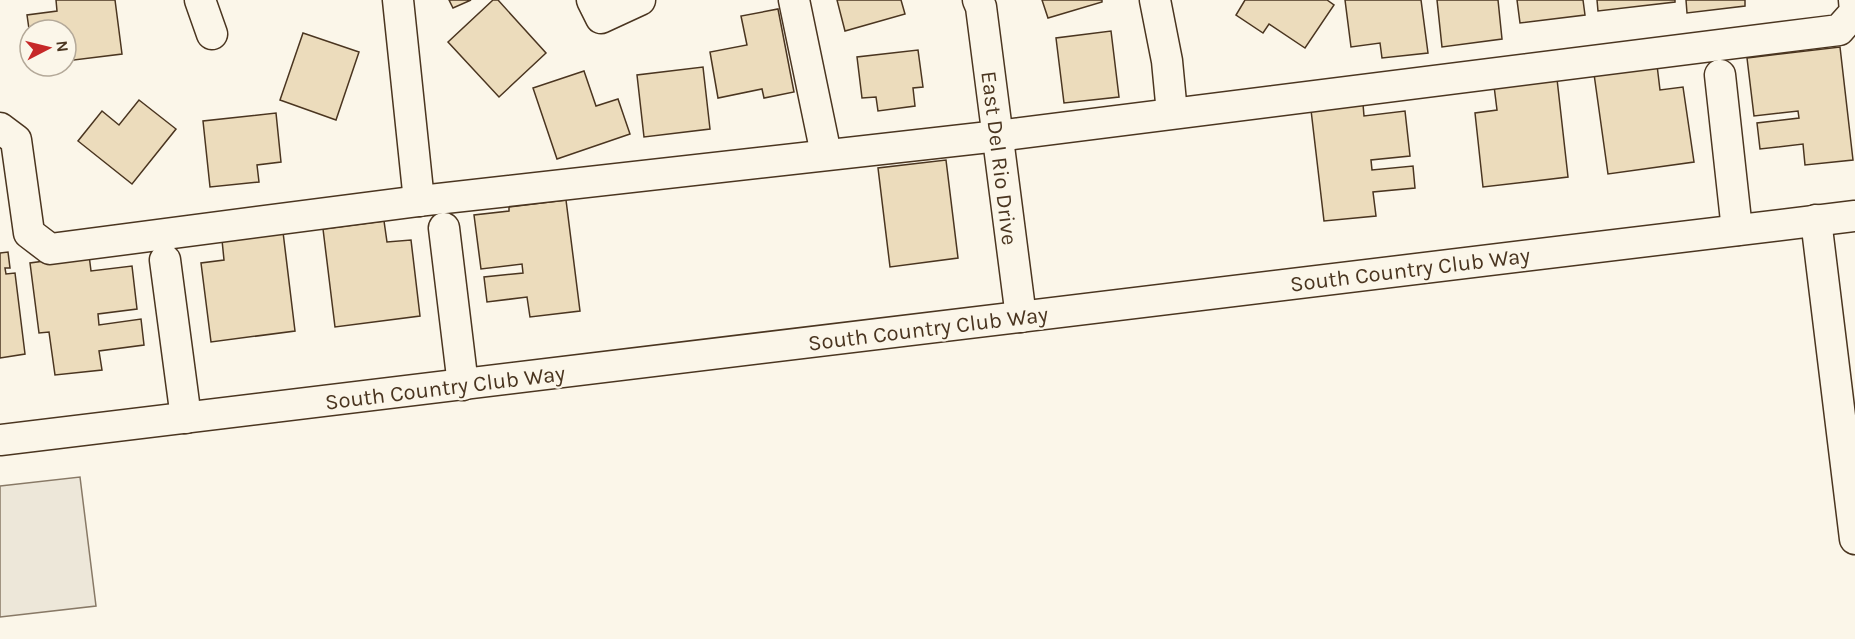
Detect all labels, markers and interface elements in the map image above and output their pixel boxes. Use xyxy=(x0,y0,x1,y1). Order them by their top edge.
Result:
north arrow xyxy=(18,18,78,78)
text: N xyxy=(52,39,73,53)
street label: East Del Rio Drive xyxy=(975,69,1023,247)
street label: South Country Club Way xyxy=(1289,242,1532,298)
street label: South Country Club Way xyxy=(807,301,1050,357)
street label: South Country Club Way xyxy=(324,360,567,416)

